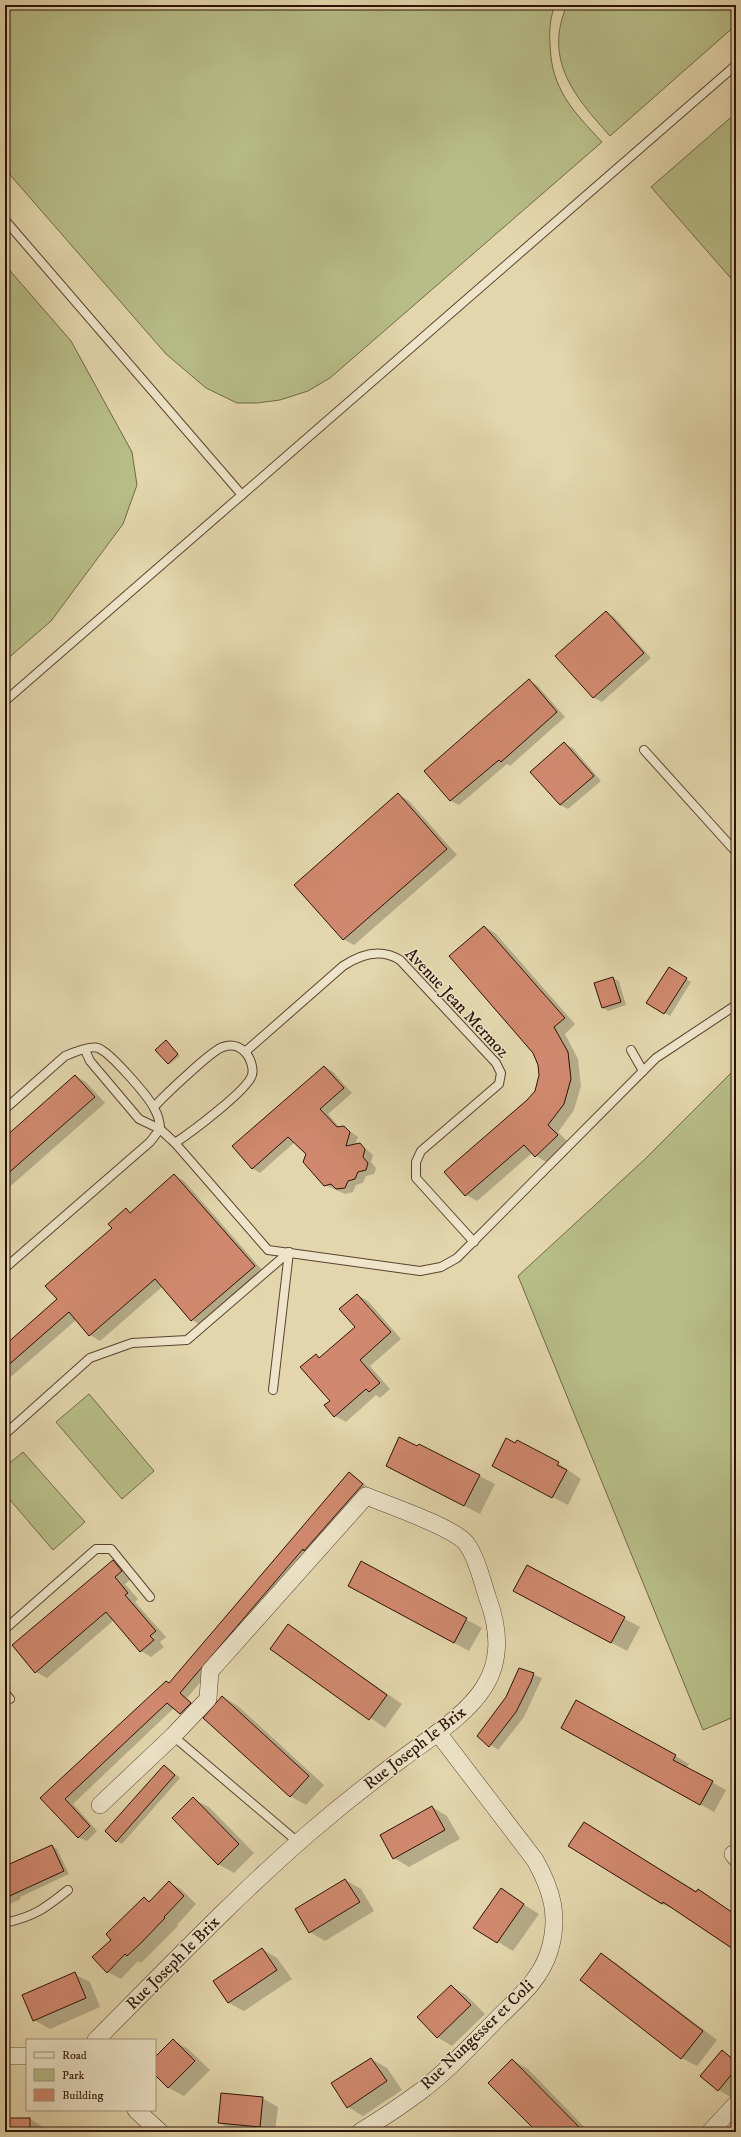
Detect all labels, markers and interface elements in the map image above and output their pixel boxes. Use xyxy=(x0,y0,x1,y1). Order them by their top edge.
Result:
street label: Avenue Jean Mermoz xyxy=(400,943,514,1063)
street label: Rue Joseph le Brix xyxy=(359,1701,471,1795)
street label: Rue Joseph le Brix xyxy=(121,1911,225,2015)
street label: Rue Nungesser et Coli xyxy=(416,1975,538,2095)
legend xyxy=(26,2039,156,2111)
text: Road xyxy=(62,2048,87,2063)
text: Park xyxy=(62,2068,84,2083)
text: Building xyxy=(62,2088,103,2103)

